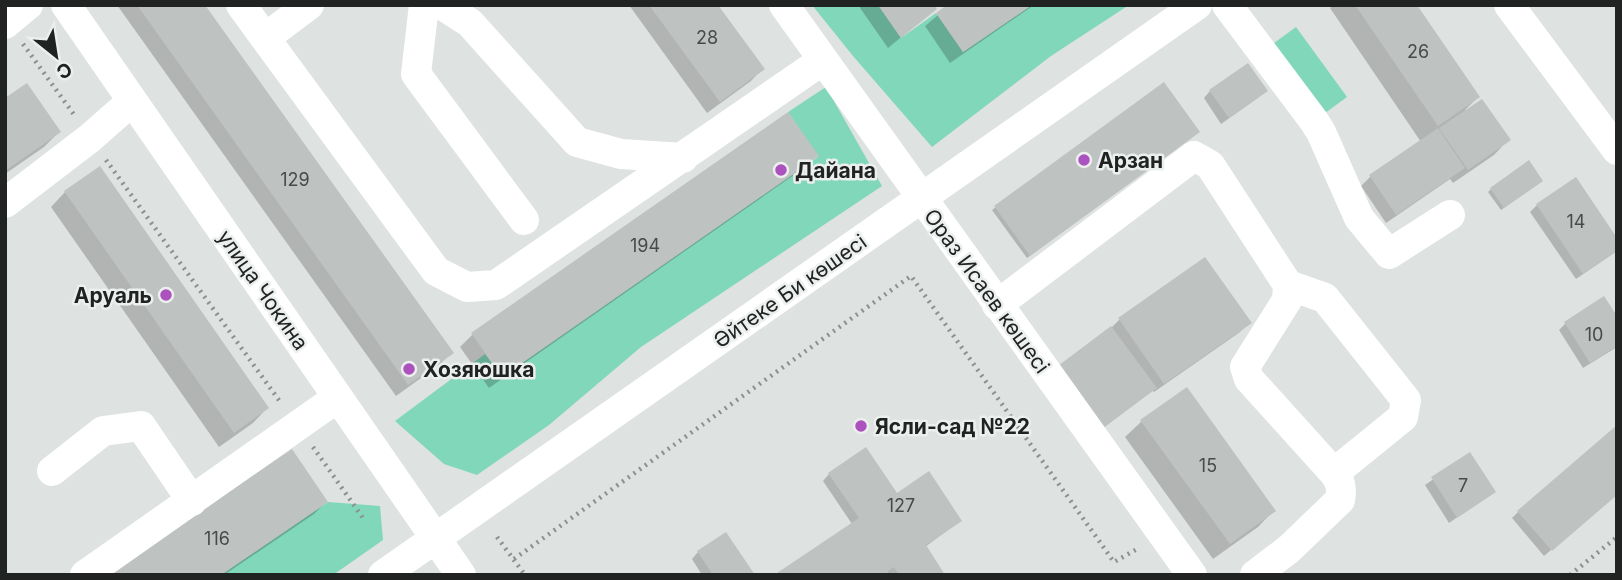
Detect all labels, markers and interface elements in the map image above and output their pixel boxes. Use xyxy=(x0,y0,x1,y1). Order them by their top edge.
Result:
north arrow xyxy=(21,21,91,91)
house number: 28 xyxy=(696,27,718,48)
house number: 26 xyxy=(1407,41,1429,62)
text: С xyxy=(52,57,76,84)
place label: Арзан xyxy=(1098,148,1163,173)
marker: Арзан xyxy=(1076,152,1092,168)
place label: Дайана xyxy=(795,158,876,183)
marker: Дайана xyxy=(773,162,789,178)
house number: 129 xyxy=(280,169,310,190)
street label: Ораз Исаев көшесі xyxy=(919,204,1055,378)
house number: 14 xyxy=(1567,211,1585,232)
street label: улица Чокина xyxy=(212,225,314,355)
street label: Әйтеке Би көшесі xyxy=(709,229,871,353)
house number: 194 xyxy=(630,235,660,256)
place label: Аруаль xyxy=(74,283,152,308)
marker: Аруаль xyxy=(158,287,174,303)
house number: 10 xyxy=(1585,324,1603,345)
place label: Хозяюшка xyxy=(423,357,535,382)
marker: Хозяюшка xyxy=(401,361,417,377)
place label: Ясли-сад №22 xyxy=(875,414,1030,439)
marker: Ясли-сад №22 xyxy=(853,418,869,434)
house number: 15 xyxy=(1199,455,1217,476)
house number: 7 xyxy=(1458,475,1468,496)
house number: 127 xyxy=(887,495,915,516)
house number: 116 xyxy=(204,528,230,549)

